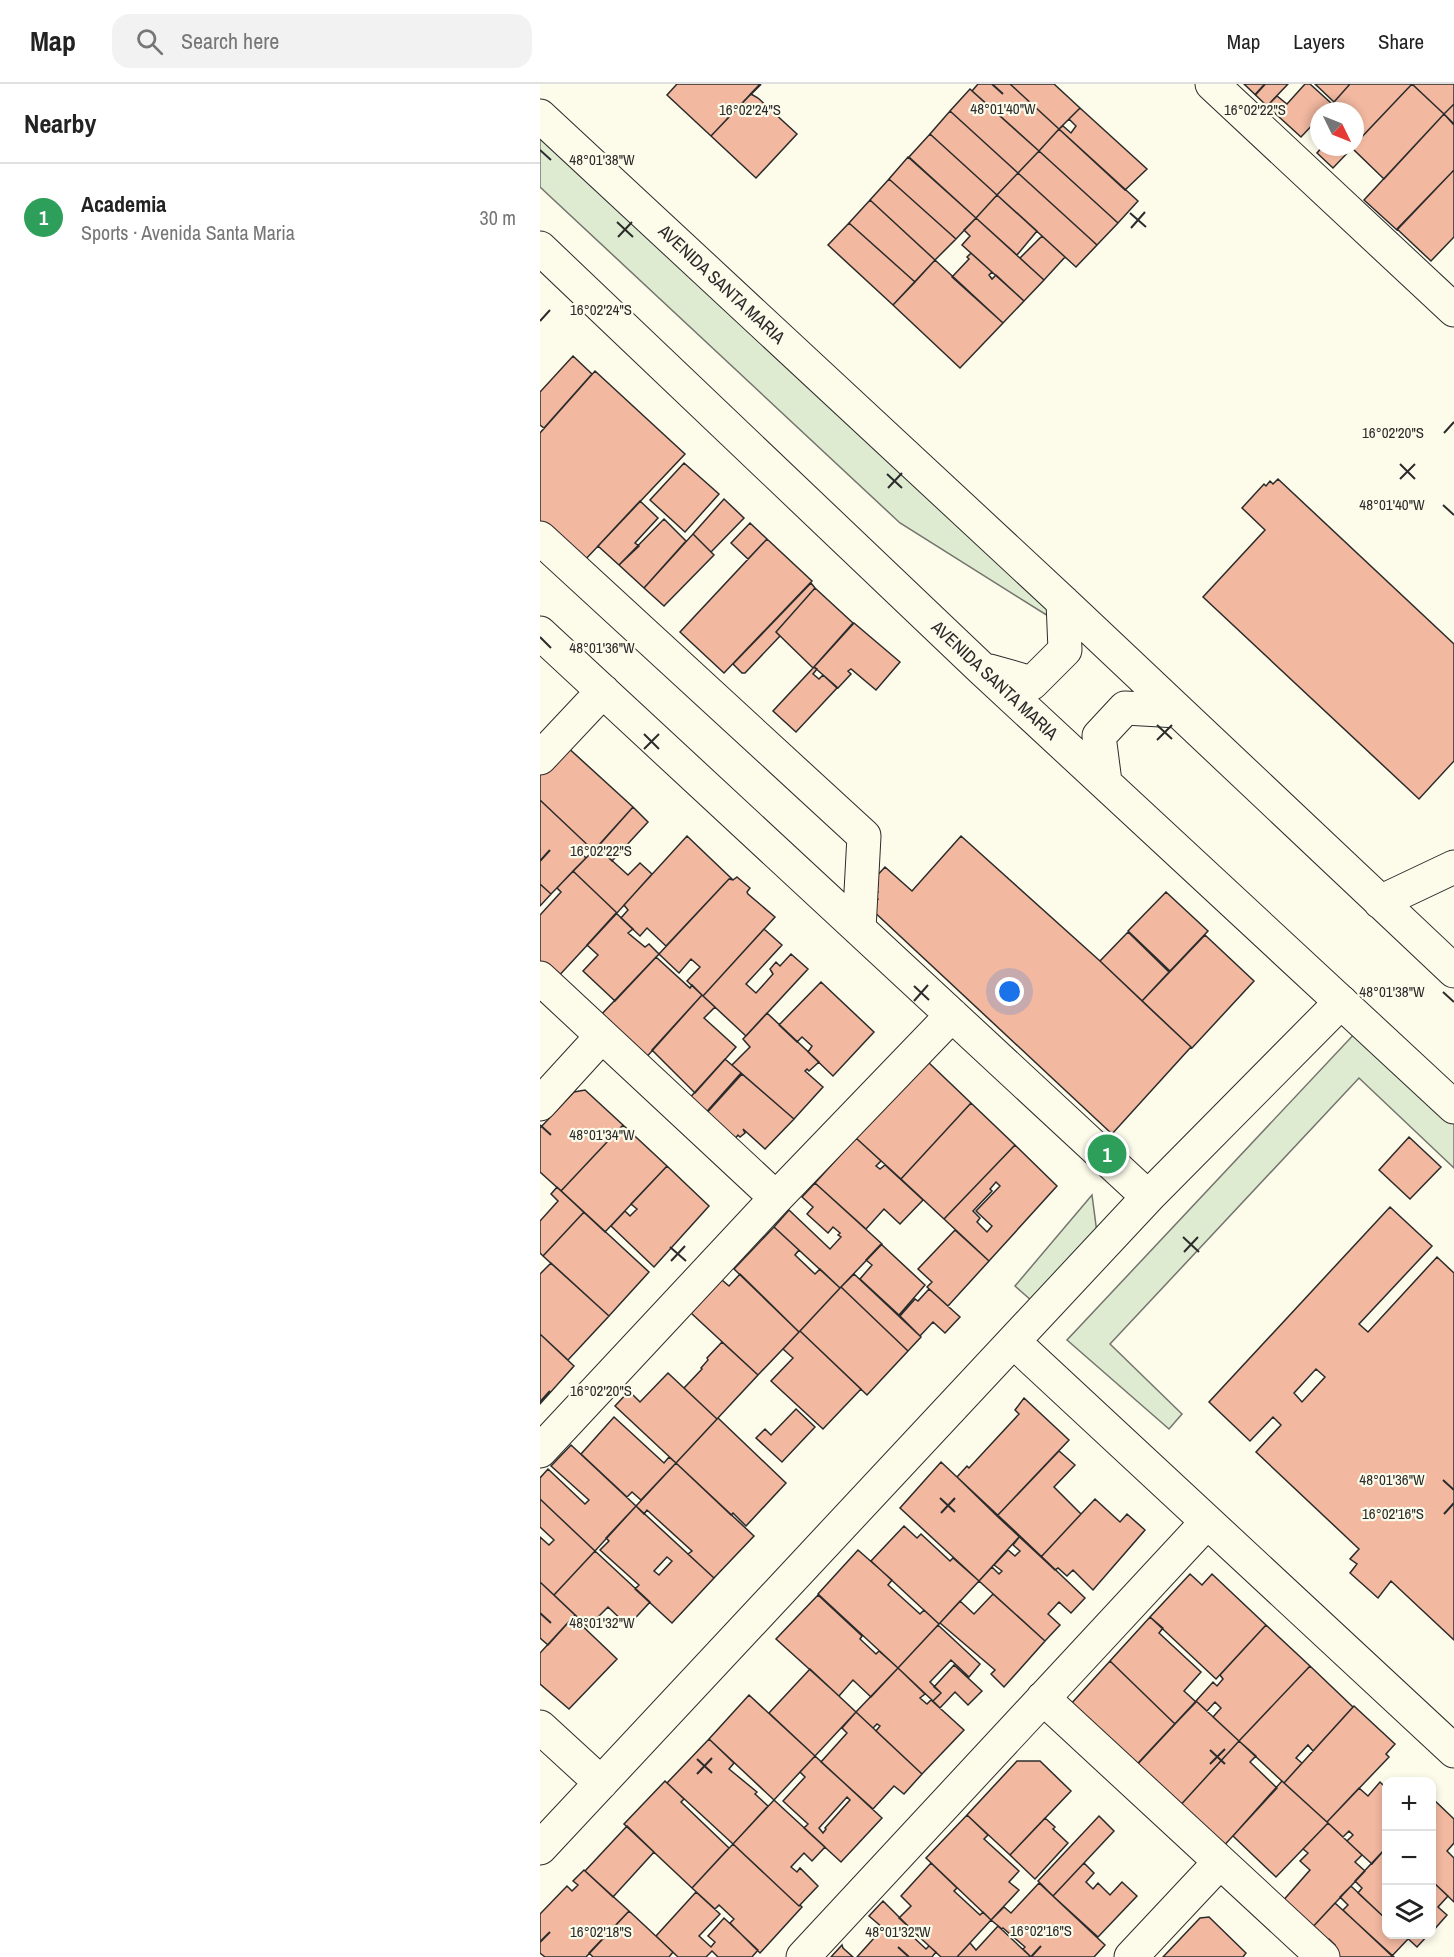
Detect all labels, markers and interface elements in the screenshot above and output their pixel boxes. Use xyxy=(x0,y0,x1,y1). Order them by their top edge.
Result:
search box xyxy=(112,14,532,68)
text: Map xyxy=(30,22,76,60)
icon: search xyxy=(133,25,166,58)
text: Search here xyxy=(181,26,279,56)
text: Map xyxy=(1227,27,1260,56)
text: Layers xyxy=(1293,27,1345,56)
text: Share xyxy=(1378,27,1424,56)
text: 48°01'40"W xyxy=(970,98,1036,119)
text: 16°02'24"S xyxy=(719,99,781,120)
text: 16°02'22"S xyxy=(1224,99,1286,120)
north arrow xyxy=(1310,102,1364,156)
text: Nearby xyxy=(24,106,96,141)
text: 48°01'38"W xyxy=(569,149,635,170)
text: Academia xyxy=(81,189,166,219)
text: 1 xyxy=(39,204,48,231)
text: 30 m xyxy=(480,204,516,231)
street label: AVENIDA SANTA MARIA xyxy=(652,218,791,350)
text: Sports · Avenida Santa Maria xyxy=(81,219,295,246)
text: 16°02'24"S xyxy=(570,299,632,320)
text: 16°02'20"S xyxy=(1362,422,1424,443)
text: 48°01'40"W xyxy=(1359,494,1425,515)
street label: AVENIDA SANTA MARIA xyxy=(925,614,1064,746)
text: 48°01'36"W xyxy=(569,637,635,658)
text: 16°02'22"S xyxy=(570,840,632,861)
your location xyxy=(995,977,1024,1006)
text: 48°01'38"W xyxy=(1359,981,1425,1002)
text: 48°01'34"W xyxy=(569,1124,635,1145)
pin: 1 xyxy=(1088,1132,1126,1176)
text: 16°02'20"S xyxy=(570,1380,632,1401)
text: 48°01'36"W xyxy=(1359,1469,1425,1490)
text: 16°02'16"S xyxy=(1362,1503,1424,1524)
text: 48°01'32"W xyxy=(569,1612,635,1633)
map controls xyxy=(1382,1777,1436,1939)
button: + xyxy=(1382,1777,1436,1831)
button: − xyxy=(1382,1831,1436,1885)
button: layers xyxy=(1382,1885,1436,1939)
text: 16°02'16"S xyxy=(1010,1920,1072,1941)
text: 16°02'18"S xyxy=(570,1921,632,1942)
text: 48°01'32"W xyxy=(865,1921,931,1942)

